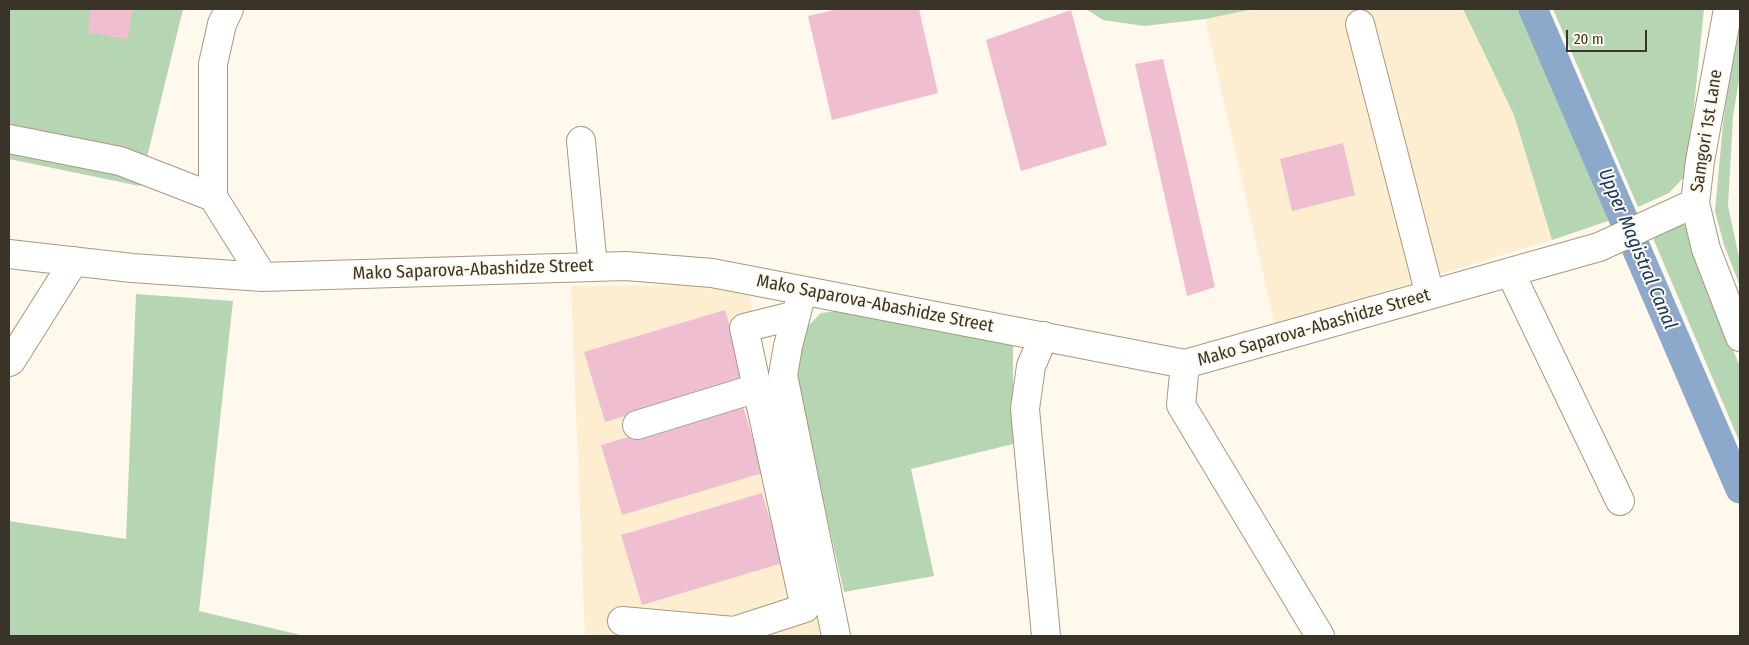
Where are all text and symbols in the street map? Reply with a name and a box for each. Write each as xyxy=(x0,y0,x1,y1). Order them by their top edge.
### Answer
scale bar xyxy=(1569,20,1650,52)
text: 20 m xyxy=(1574,30,1604,48)
street label: Samgori 1st Lane xyxy=(1687,68,1727,194)
water label: Upper Magistral Canal xyxy=(1593,165,1681,333)
street label: Mako Saparova-Abashidze Street xyxy=(352,255,594,285)
street label: Mako Saparova-Abashidze Street xyxy=(755,270,995,338)
street label: Mako Saparova-Abashidze Street xyxy=(1195,284,1433,372)

